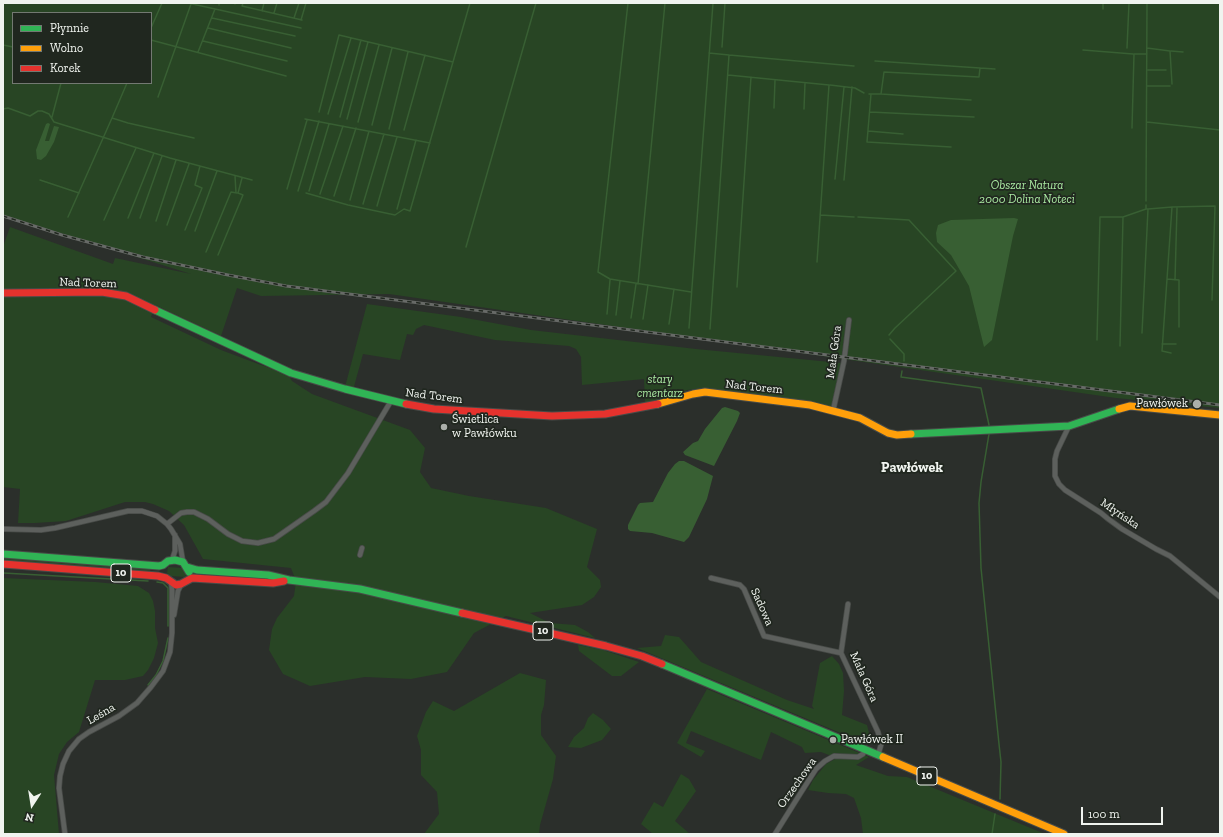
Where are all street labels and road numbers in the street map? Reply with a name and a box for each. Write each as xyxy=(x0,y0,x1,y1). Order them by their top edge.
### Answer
street label: Nad Torem xyxy=(59,275,117,291)
street label: Mała Góra xyxy=(823,325,845,379)
street label: Nad Torem xyxy=(725,377,783,397)
street label: Nad Torem xyxy=(405,385,463,407)
street label: Młyńska xyxy=(1098,496,1142,532)
road number: 10 xyxy=(111,564,131,582)
street label: Sadowa xyxy=(747,586,777,628)
road number: 10 xyxy=(533,622,553,640)
street label: Mała Góra xyxy=(847,650,881,704)
street label: Leśna xyxy=(84,700,118,728)
street label: Orzechowa xyxy=(774,755,820,811)
road number: 10 xyxy=(917,767,937,785)

